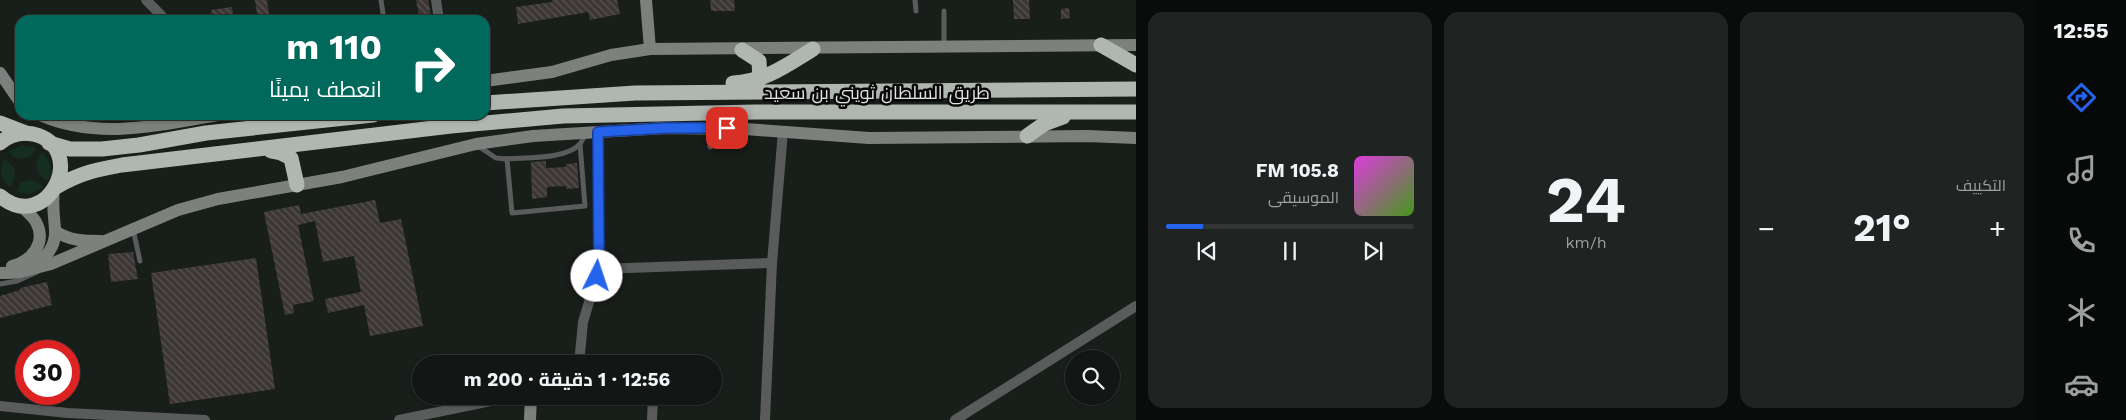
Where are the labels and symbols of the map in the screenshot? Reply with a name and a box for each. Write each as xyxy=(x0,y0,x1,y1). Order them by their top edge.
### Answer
street label: طريق السلطان ثويني بن سعيد xyxy=(764,82,990,107)
pin xyxy=(706,107,748,149)
position arrow xyxy=(570,249,622,301)
speed limit sign: 30 xyxy=(15,340,80,405)

